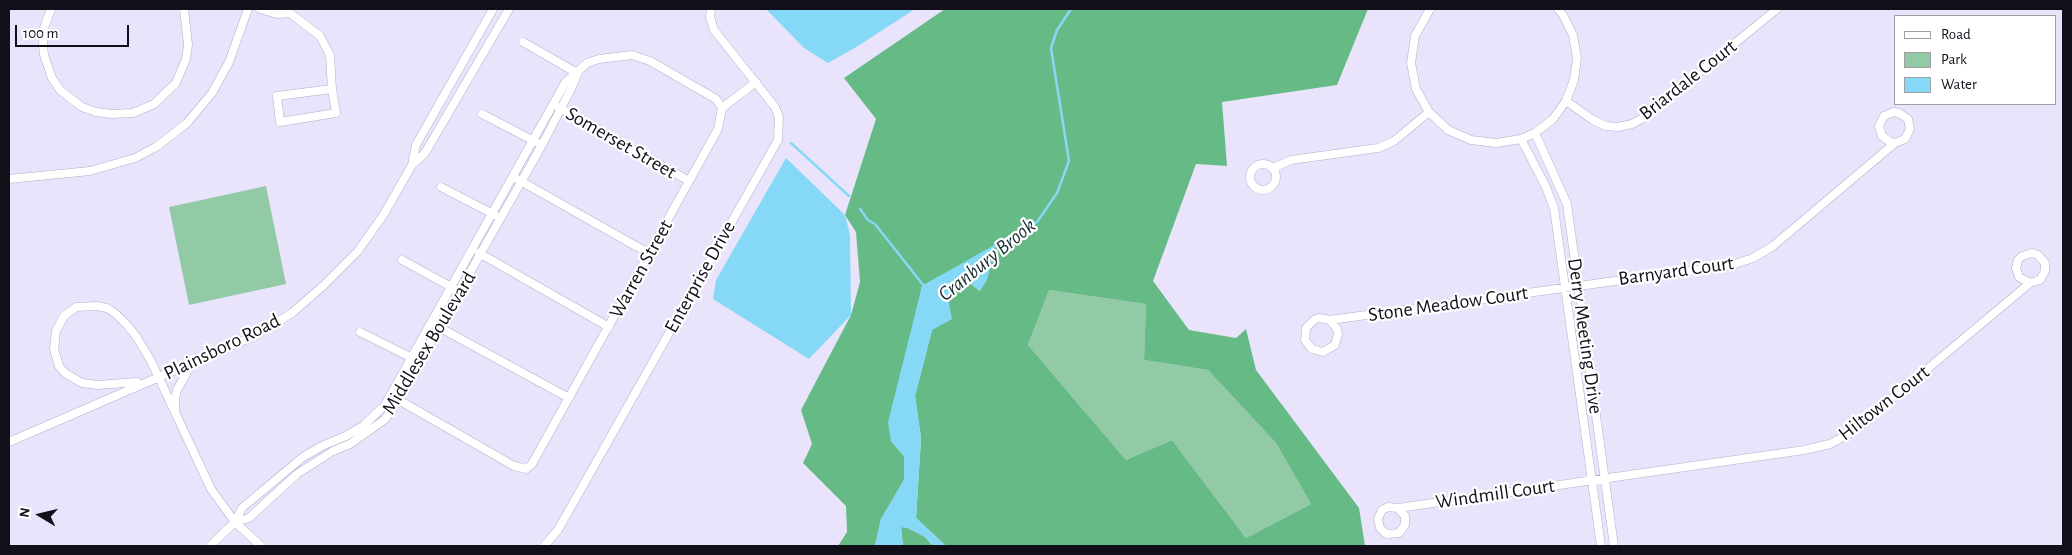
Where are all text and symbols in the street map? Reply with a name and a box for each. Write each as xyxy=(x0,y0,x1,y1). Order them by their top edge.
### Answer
scale bar xyxy=(18,15,131,47)
legend xyxy=(1894,15,2057,105)
text: 100 m xyxy=(23,26,58,41)
text: Road xyxy=(1941,27,1971,42)
street label: Briardale Court xyxy=(1634,35,1742,125)
text: Park xyxy=(1941,52,1967,67)
text: Water xyxy=(1941,77,1977,92)
street label: Somerset Street xyxy=(561,102,681,184)
water label: Cranbury Brook xyxy=(933,213,1041,307)
street label: Warren Street xyxy=(604,216,678,322)
street label: Enterprise Drive xyxy=(659,217,741,337)
street label: Barnyard Court xyxy=(1617,251,1735,291)
street label: Derry Meeting Drive xyxy=(1562,257,1608,415)
street label: Middlesex Boulevard xyxy=(377,267,481,419)
street label: Stone Meadow Court xyxy=(1367,281,1529,327)
street label: Plainsboro Road xyxy=(160,309,284,385)
street label: Hiltown Court xyxy=(1834,360,1934,446)
street label: Windmill Court xyxy=(1434,474,1556,514)
north arrow xyxy=(15,490,65,540)
text: N xyxy=(18,507,33,519)

